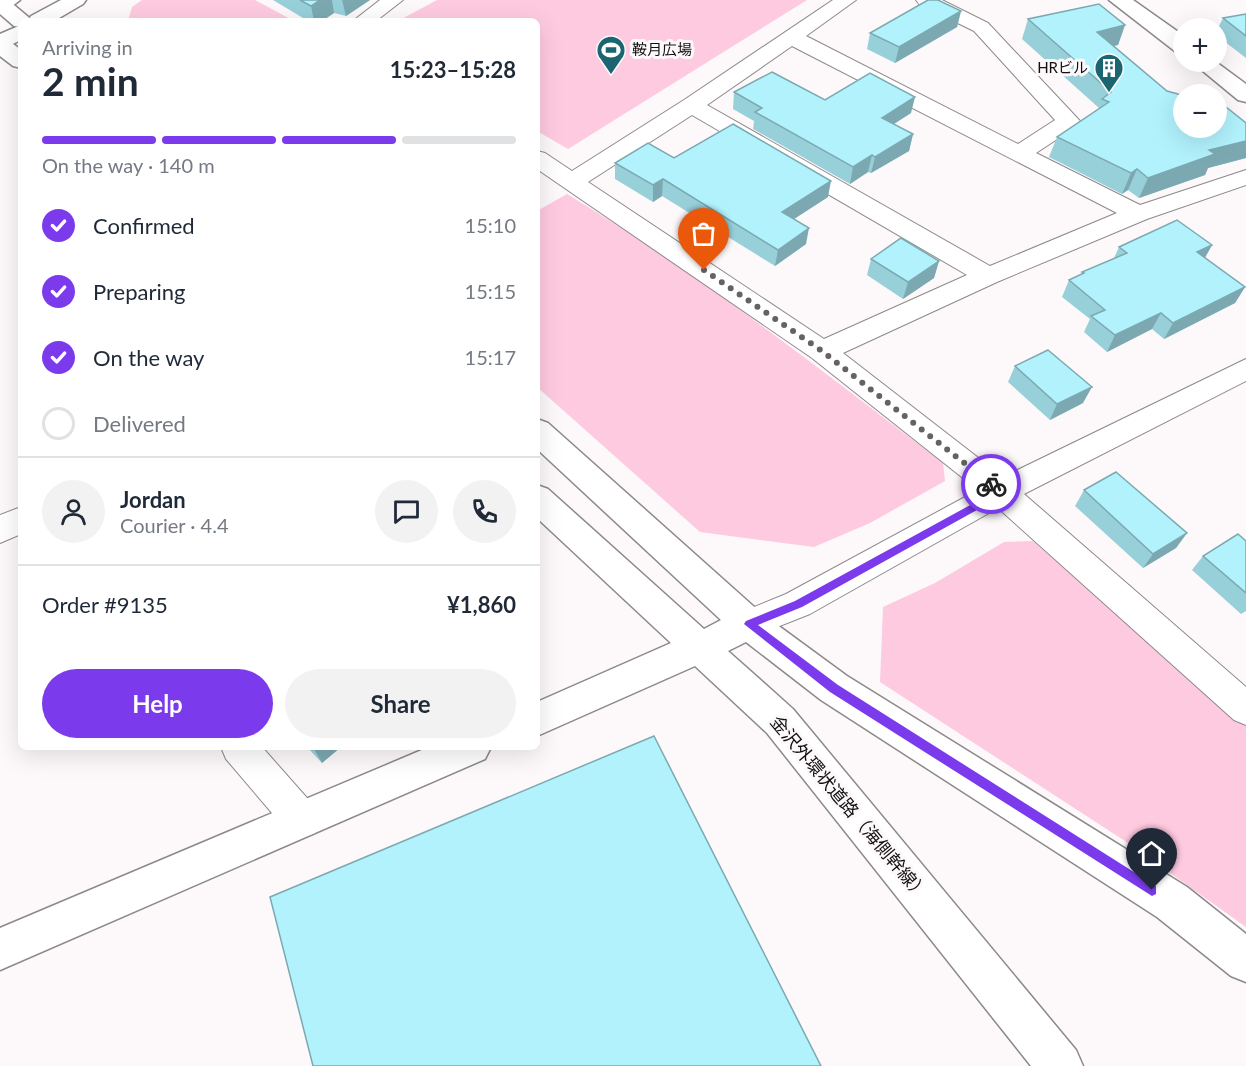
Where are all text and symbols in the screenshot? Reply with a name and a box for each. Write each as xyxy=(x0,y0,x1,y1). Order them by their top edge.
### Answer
map controls xyxy=(1173,18,1227,138)
button: + xyxy=(1173,18,1227,72)
sports icon: 鞍月広場 xyxy=(595,34,627,76)
text: Arriving in xyxy=(42,35,133,59)
place label: 鞍月広場 xyxy=(632,40,692,58)
building icon: HRビル xyxy=(1093,52,1125,94)
text: 15:23–15:28 xyxy=(390,56,516,83)
text: 2 min xyxy=(42,58,139,104)
place label: HRビル xyxy=(1037,58,1088,76)
button: − xyxy=(1173,84,1227,138)
text: On the way · 140 m xyxy=(42,153,215,177)
pin xyxy=(678,208,729,270)
icon: check xyxy=(42,209,75,242)
text: Confirmed xyxy=(93,212,195,239)
text: 15:10 xyxy=(465,213,516,237)
icon: bag xyxy=(687,217,720,250)
icon: check xyxy=(42,275,75,308)
text: Preparing xyxy=(93,278,185,305)
text: 15:15 xyxy=(465,279,516,303)
icon: check xyxy=(42,341,75,374)
text: On the way xyxy=(93,344,204,371)
text: 15:17 xyxy=(465,345,516,369)
text: Delivered xyxy=(93,410,186,437)
courier xyxy=(961,454,1021,514)
icon: bike xyxy=(975,468,1008,501)
button: person xyxy=(42,480,105,543)
button: chat xyxy=(375,480,438,543)
button: phone xyxy=(453,480,516,543)
text: Jordan xyxy=(120,486,186,513)
text: Courier · 4.4 xyxy=(120,513,229,537)
text: Order #9135 xyxy=(42,591,168,618)
text: ¥1,860 xyxy=(447,591,516,618)
button: Help xyxy=(42,669,273,738)
button: Share xyxy=(285,669,516,738)
street label: 金沢外環状道路（海側幹線） xyxy=(766,711,933,904)
pin xyxy=(1126,828,1177,890)
icon: home xyxy=(1135,837,1168,870)

